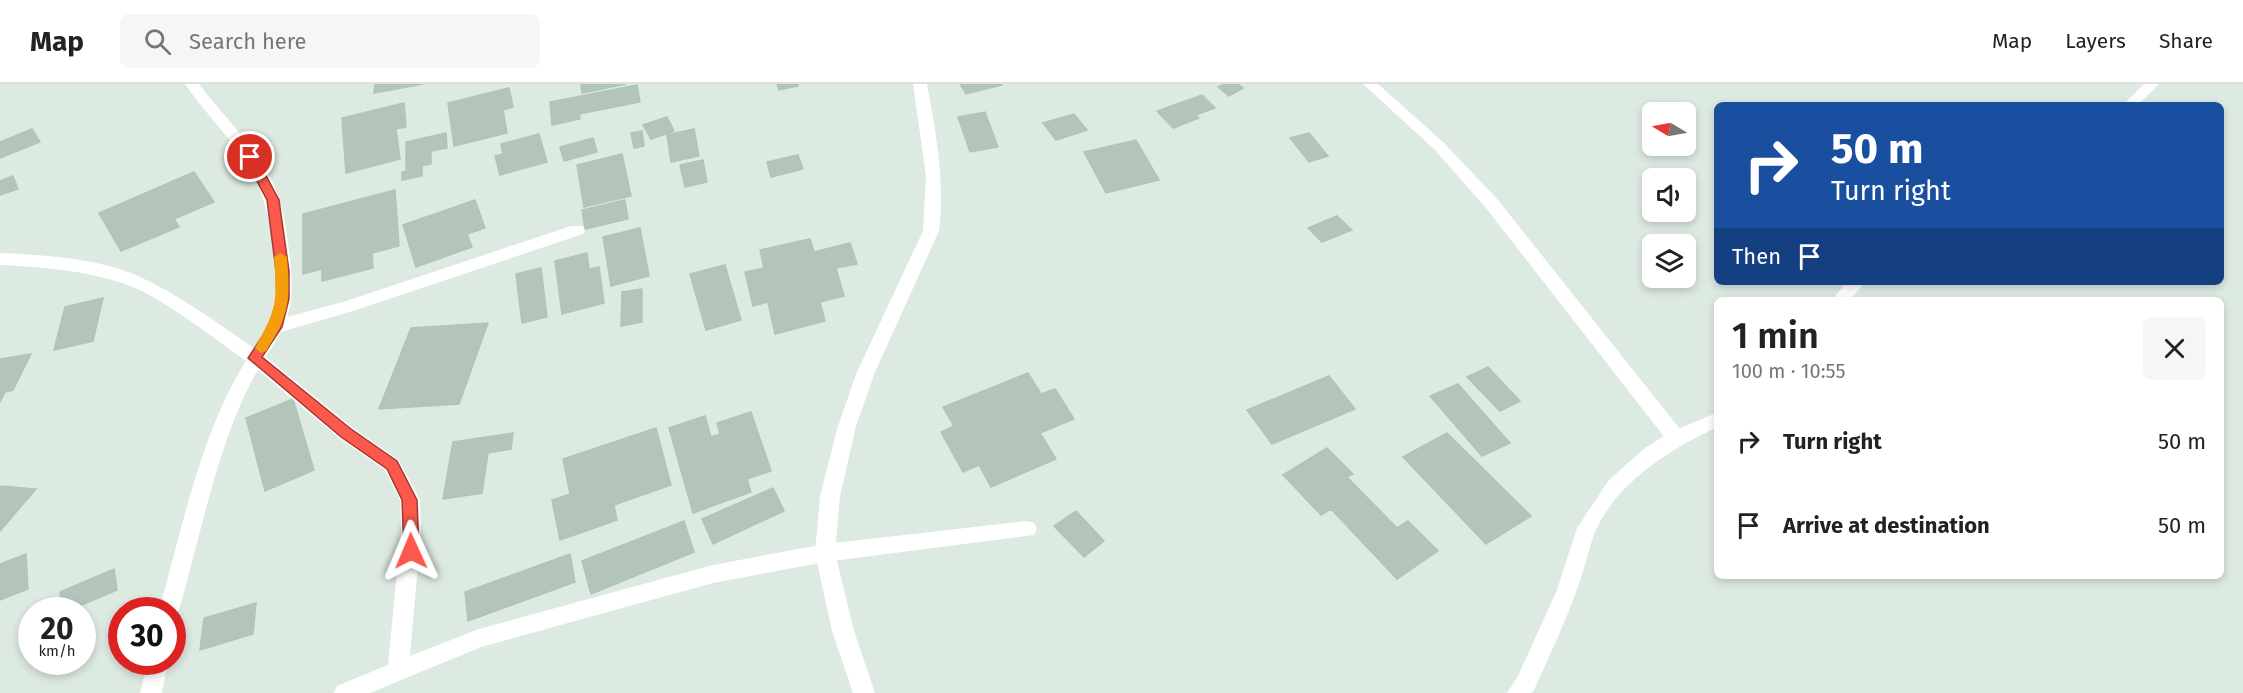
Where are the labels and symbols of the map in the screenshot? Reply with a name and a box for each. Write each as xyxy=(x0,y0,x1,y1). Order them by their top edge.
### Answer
north arrow xyxy=(1642,102,1696,156)
pin xyxy=(224,131,275,182)
position arrow xyxy=(379,519,443,583)
speed limit sign: 30 xyxy=(108,597,186,675)

